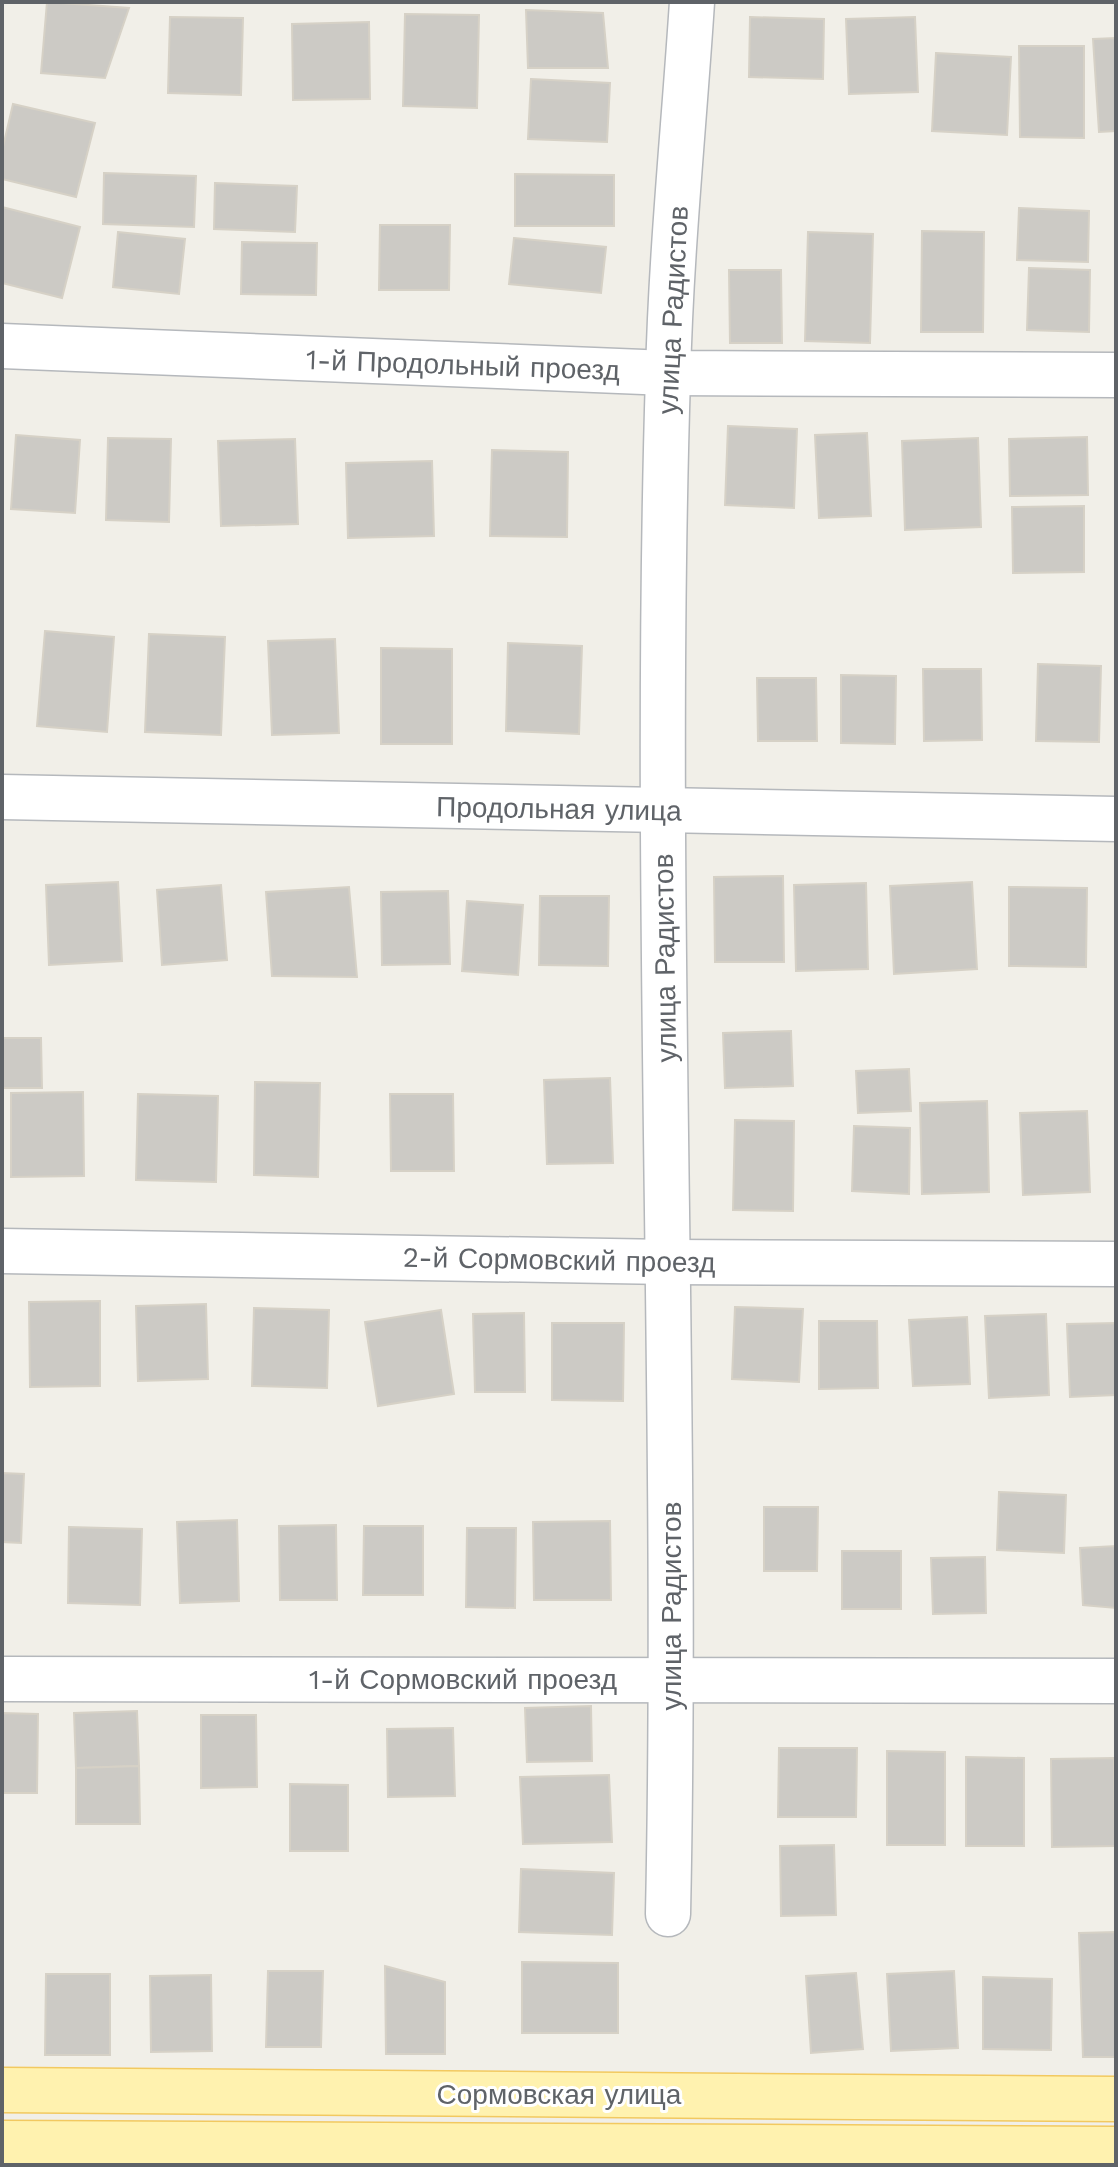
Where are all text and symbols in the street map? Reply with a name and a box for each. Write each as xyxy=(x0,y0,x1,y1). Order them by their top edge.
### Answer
street label: улица Радистов xyxy=(651,205,695,415)
street label: 1-й Продольный проезд xyxy=(306,343,620,387)
street label: Продольная улица xyxy=(436,790,682,828)
street label: улица Радистов xyxy=(647,853,683,1063)
street label: 2-й Сормовский проезд xyxy=(402,1241,716,1279)
street label: улица Радистов xyxy=(655,1502,688,1710)
street label: 1-й Сормовский проезд xyxy=(309,1663,617,1696)
street label: Сормовская улица xyxy=(437,2078,682,2111)

